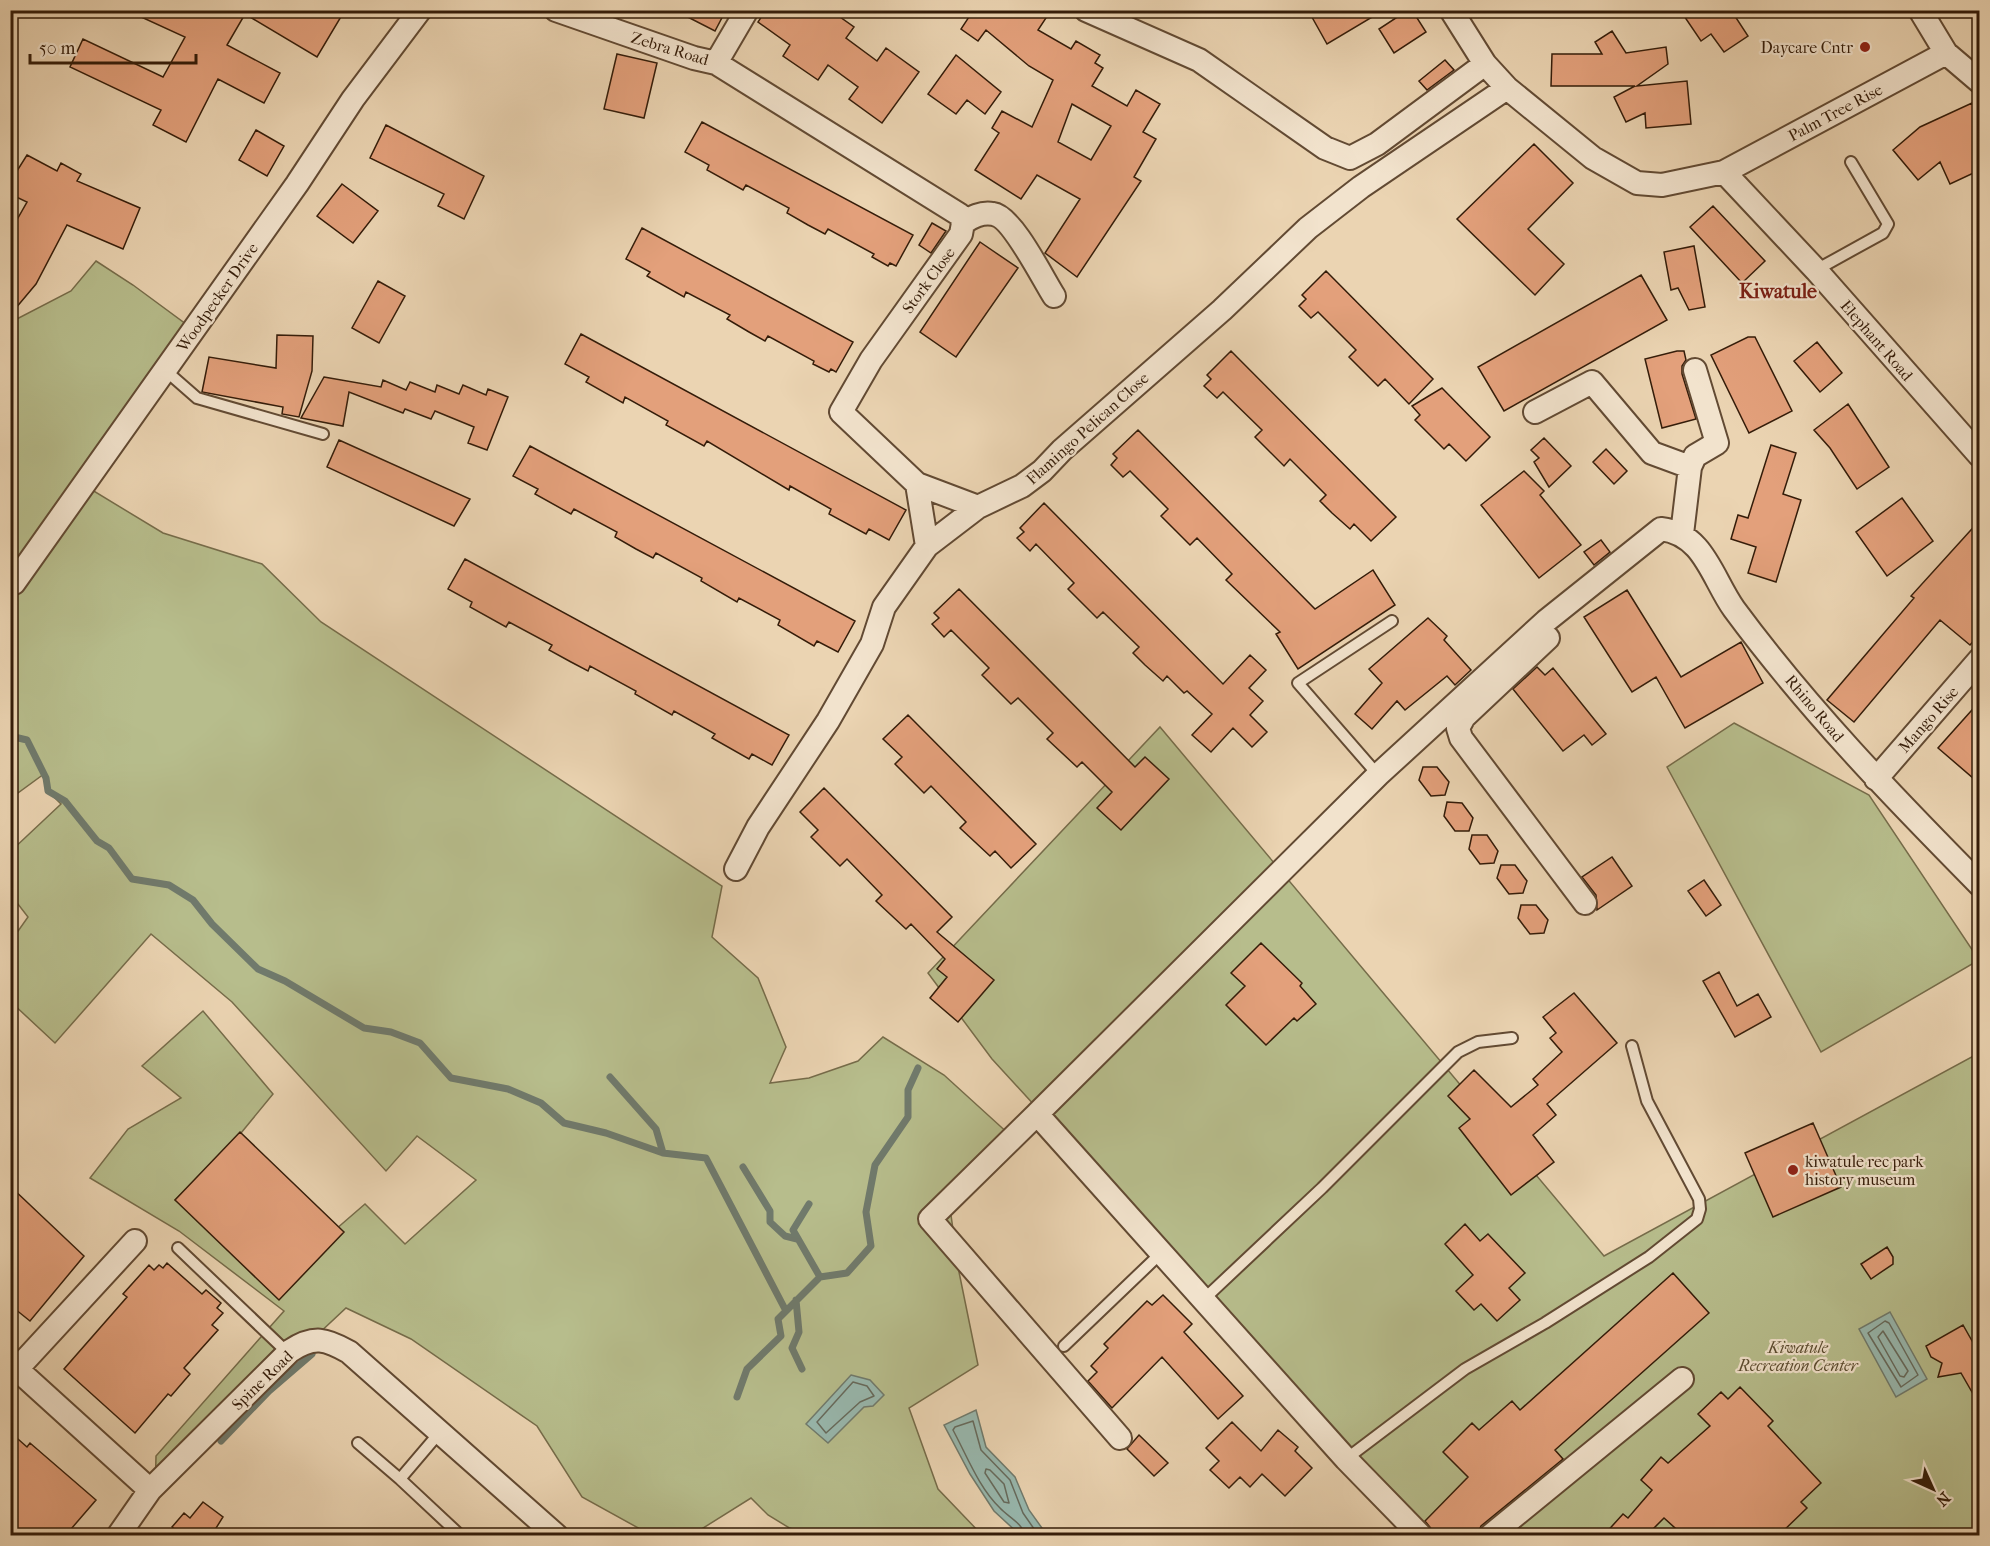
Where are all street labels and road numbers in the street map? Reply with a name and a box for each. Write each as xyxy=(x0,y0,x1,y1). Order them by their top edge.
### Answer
street label: Zebra Road xyxy=(629,28,711,69)
street label: Palm Tree Rise xyxy=(1785,80,1886,145)
street label: Woodpecker Drive xyxy=(172,239,262,356)
street label: Stork Close xyxy=(898,243,959,317)
street label: Elephant Road xyxy=(1836,296,1917,385)
street label: Flamingo Pelican Close xyxy=(1022,368,1153,488)
street label: Rhino Road xyxy=(1781,671,1848,746)
street label: Mango Rise xyxy=(1894,682,1962,756)
street label: Spine Road xyxy=(228,1346,297,1414)

